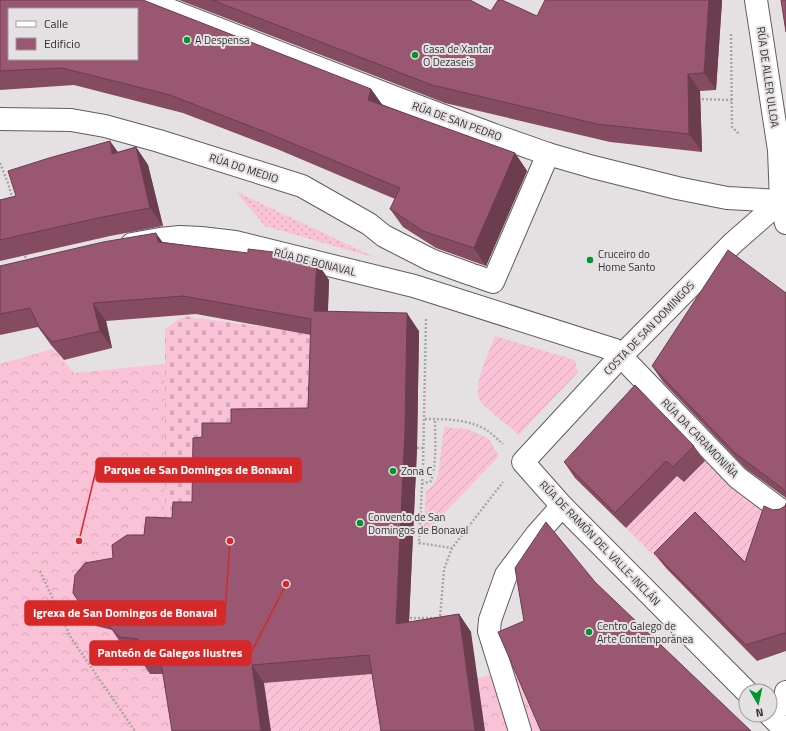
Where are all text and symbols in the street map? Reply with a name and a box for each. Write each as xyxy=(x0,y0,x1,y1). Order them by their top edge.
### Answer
legend xyxy=(8,8,138,60)
text: Calle xyxy=(44,14,68,33)
street label: RÚA DE ALLER ULLOA xyxy=(753,25,783,129)
place label: A Despensa xyxy=(195,32,250,48)
text: Edificio xyxy=(44,34,80,53)
marker: A Despensa xyxy=(182,35,192,45)
place label: Casa de Xantar O Dezaseis xyxy=(423,41,492,70)
marker: Casa de Xantar O Dezaseis xyxy=(410,50,420,60)
street label: RÚA DE SAN PEDRO xyxy=(410,97,504,145)
street label: RÚA DO MEDIO xyxy=(207,149,281,187)
street label: RÚA DE BONAVAL xyxy=(272,244,358,280)
place label: Cruceiro do Home Santo xyxy=(598,246,656,275)
marker: Cruceiro do Home Santo xyxy=(585,255,595,265)
street label: COSTA DE SAN DOMINGOS xyxy=(600,277,698,378)
street label: RÚA DA CARAMONIÑA xyxy=(658,395,743,482)
callout: Parque de San Domingos de Bonaval xyxy=(96,458,301,482)
text: Parque de San Domingos de Bonaval xyxy=(104,460,292,479)
place label: Zona C xyxy=(401,463,432,479)
marker: Zona C xyxy=(388,466,398,476)
street label: RÚA DE RAMÓN DEL VALLE-INCLÁN xyxy=(536,477,664,609)
place label: Convento de San Domingos de Bonaval xyxy=(368,509,468,538)
marker: Convento de San Domingos de Bonaval xyxy=(355,518,365,528)
callout: Igrexa de San Domingos de Bonaval xyxy=(25,601,225,625)
text: Igrexa de San Domingos de Bonaval xyxy=(33,603,217,622)
place label: Centro Galego de Arte Contemporánea xyxy=(597,618,694,647)
marker: Centro Galego de Arte Contemporánea xyxy=(584,627,594,637)
callout: Panteón de Galegos Ilustres xyxy=(90,641,251,665)
text: Panteón de Galegos Ilustres xyxy=(98,643,243,662)
north arrow xyxy=(738,683,778,723)
text: N xyxy=(755,704,765,721)

